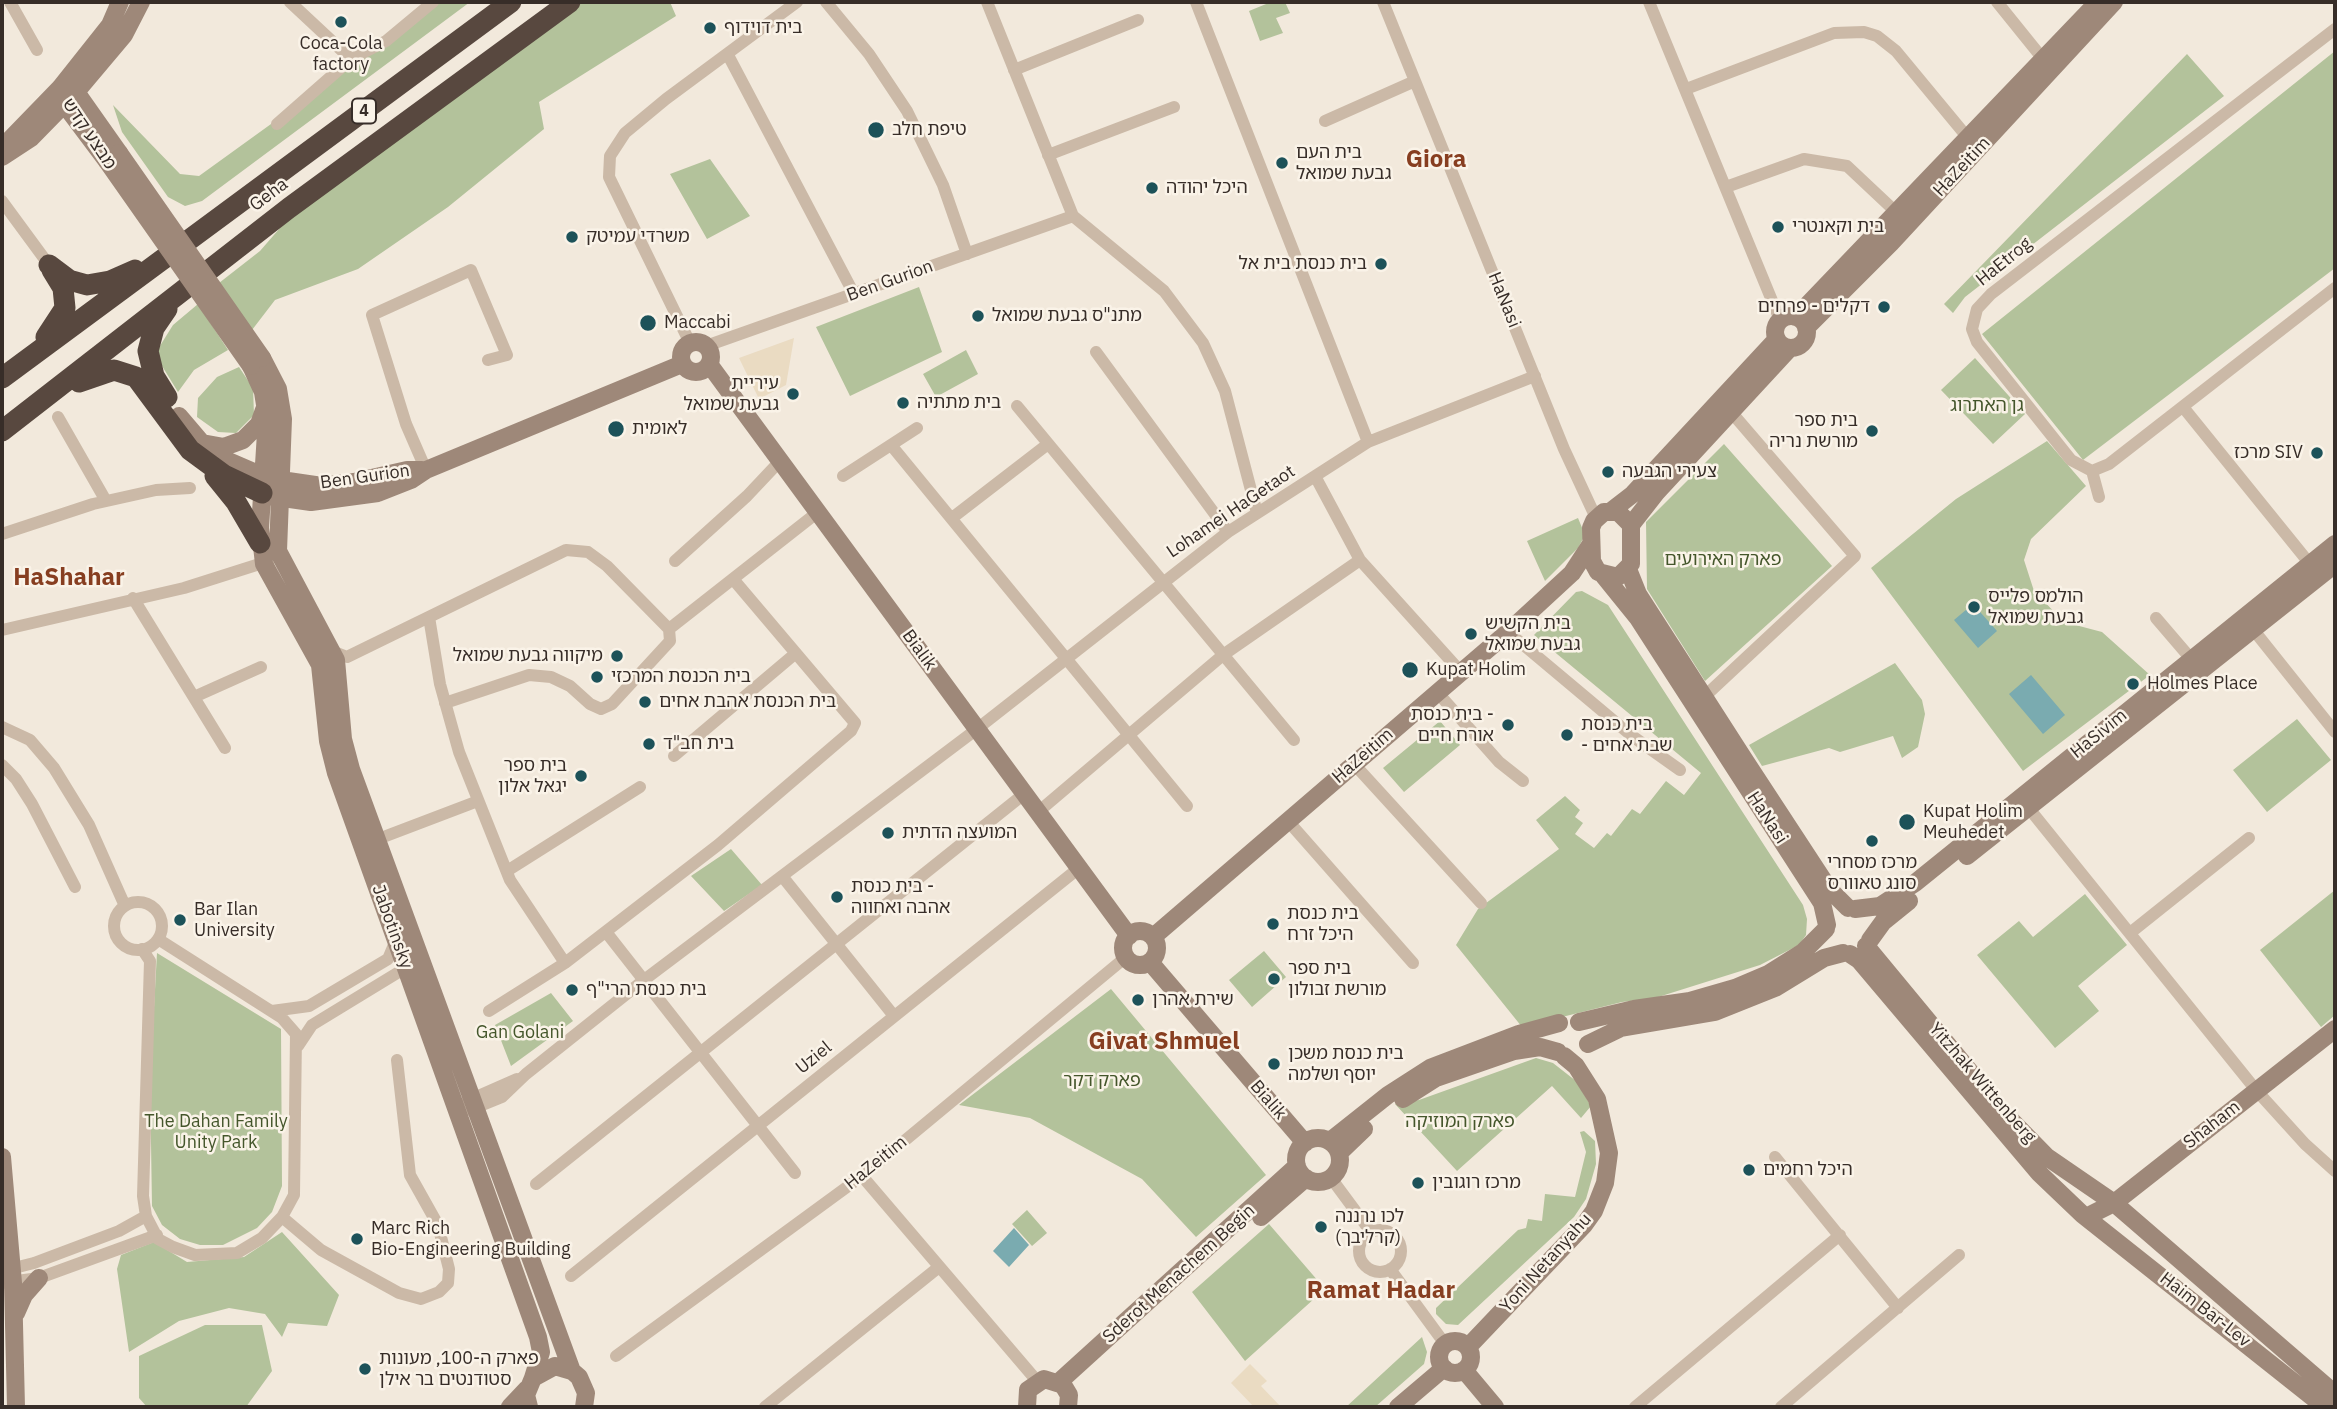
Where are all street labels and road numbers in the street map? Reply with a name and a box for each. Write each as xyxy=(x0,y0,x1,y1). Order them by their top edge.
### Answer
street label: מבצע קדש xyxy=(57,94,121,174)
road number: 4 xyxy=(352,99,376,124)
street label: HaZeitim xyxy=(1929,133,1995,201)
street label: Geha xyxy=(246,174,292,216)
street label: HaEtrog xyxy=(1972,233,2036,291)
street label: Ben Gurion xyxy=(844,255,936,307)
street label: HaNasi xyxy=(1483,269,1525,331)
street label: Ben Gurion xyxy=(319,460,411,494)
street label: Lohamei HaGetaot xyxy=(1163,461,1299,563)
street label: Bialik xyxy=(897,626,941,674)
street label: HaSivim xyxy=(2066,705,2132,763)
street label: HaZeitim xyxy=(1328,724,1398,788)
street label: HaNasi xyxy=(1742,788,1792,848)
street label: Jabotinsky xyxy=(367,882,417,972)
street label: Yitzhak Wittenberg xyxy=(1924,1019,2040,1147)
street label: Uziel xyxy=(792,1037,836,1079)
street label: Bialik xyxy=(1245,1076,1291,1124)
street label: Shaham xyxy=(2179,1096,2245,1154)
street label: HaZeitim xyxy=(841,1131,911,1195)
street label: Sderot Menachem Begin xyxy=(1098,1200,1260,1348)
street label: Yoni Netanyahu xyxy=(1496,1209,1596,1317)
street label: Haim Bar-Lev xyxy=(2155,1268,2255,1352)

